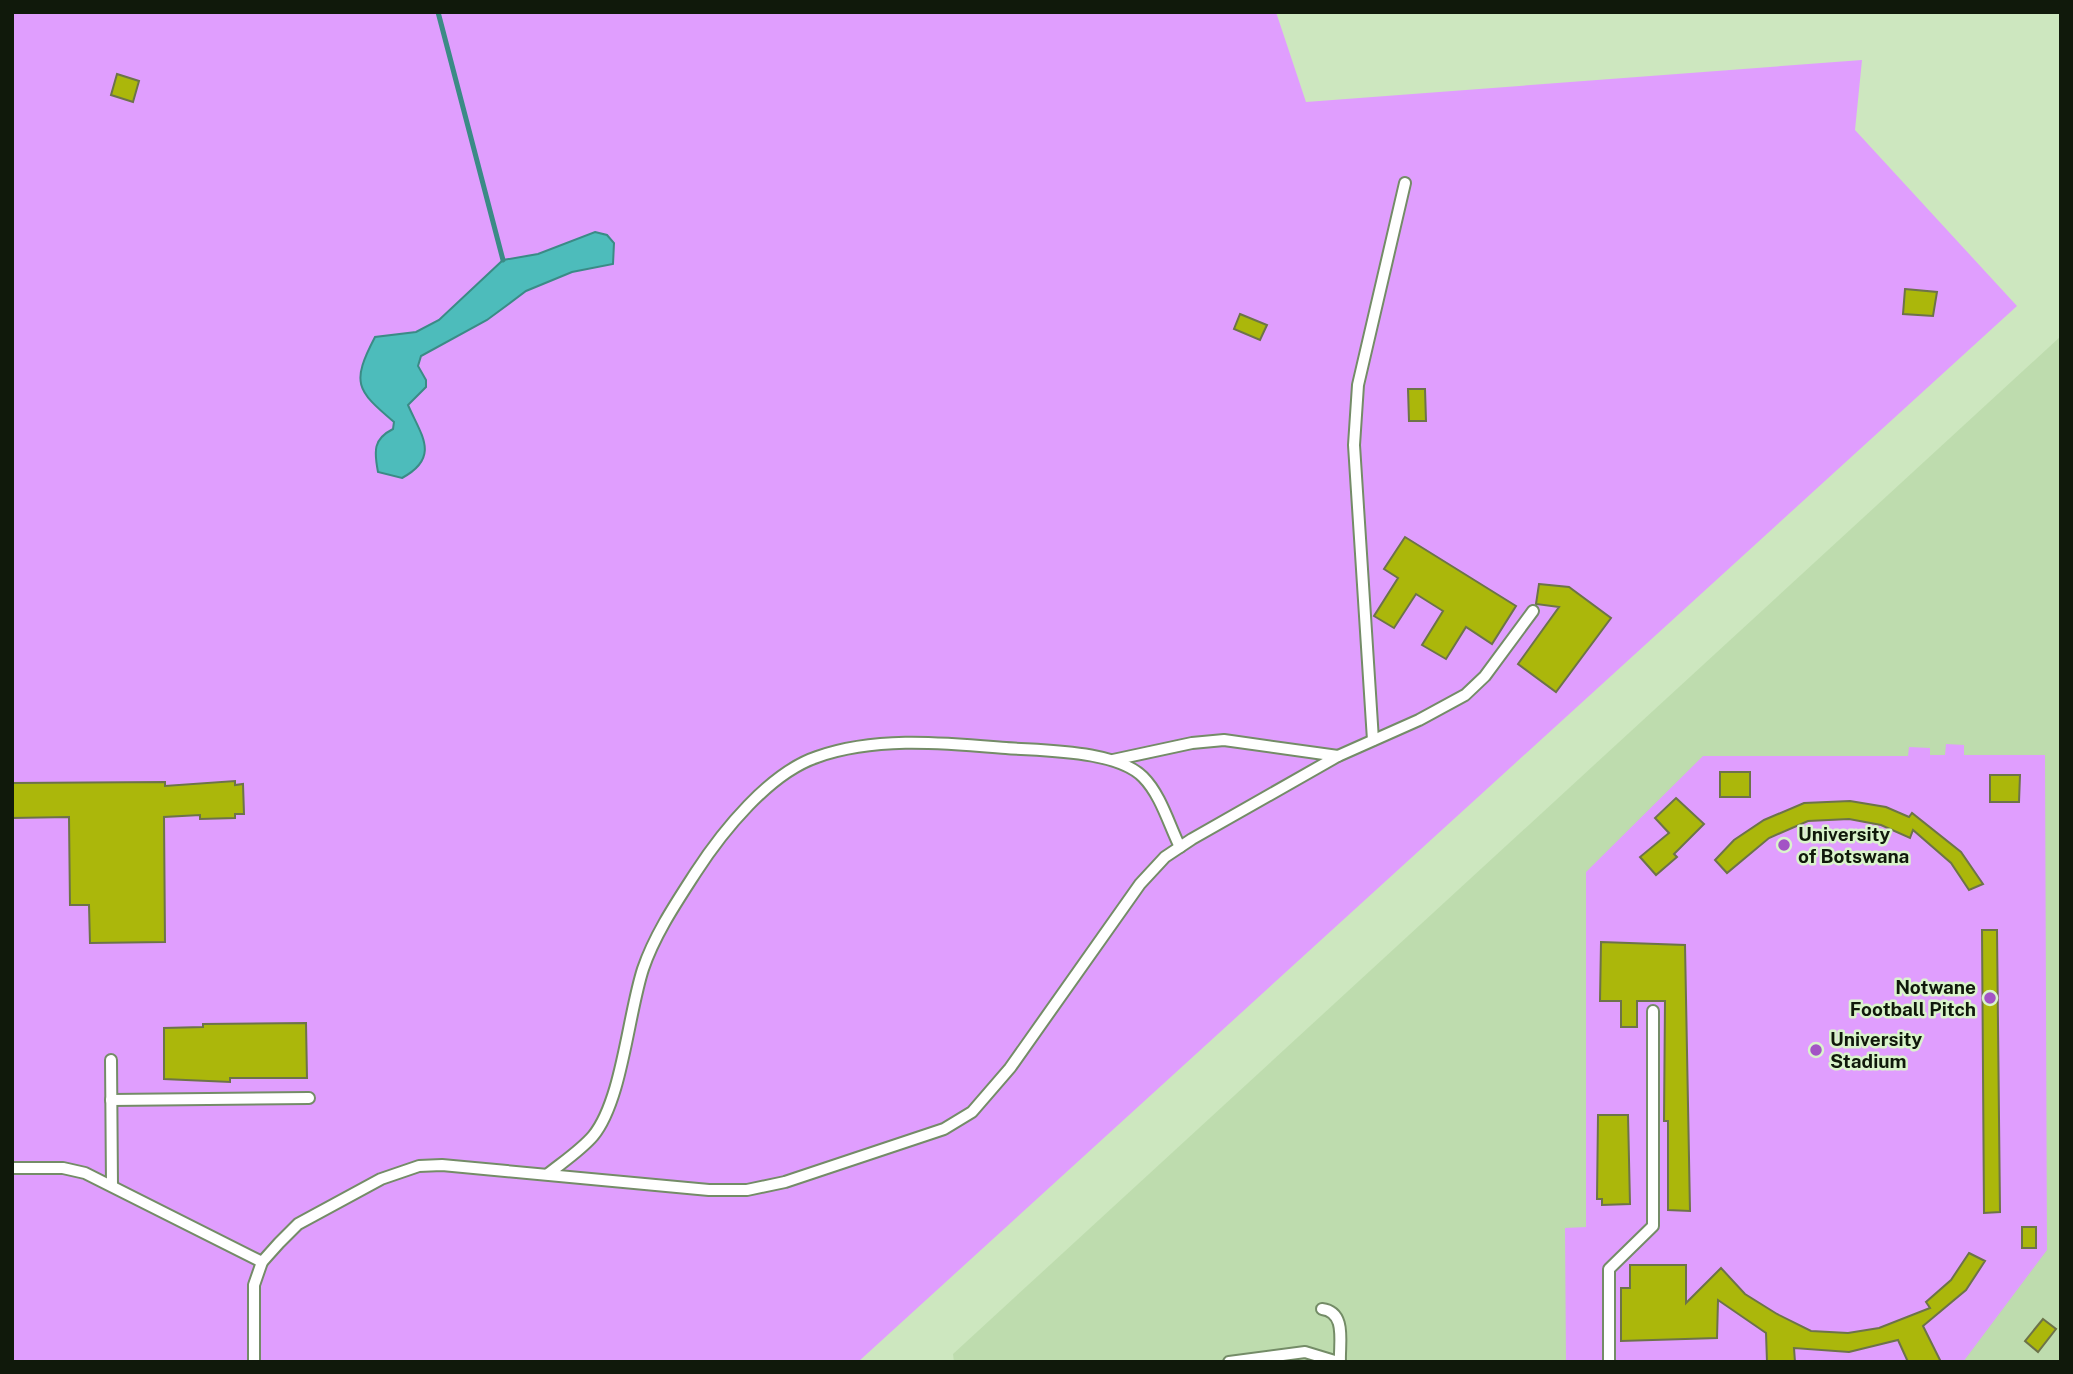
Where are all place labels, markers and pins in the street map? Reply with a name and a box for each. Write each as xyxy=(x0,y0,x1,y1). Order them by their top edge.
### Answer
place label: University of Botswana xyxy=(1798,823,1909,867)
marker: University of Botswana xyxy=(1776,837,1792,853)
place label: Notwane Football Pitch xyxy=(1850,976,1976,1020)
marker: Notwane Football Pitch xyxy=(1982,990,1998,1006)
place label: University Stadium xyxy=(1830,1028,1922,1072)
marker: University Stadium xyxy=(1808,1042,1824,1058)

